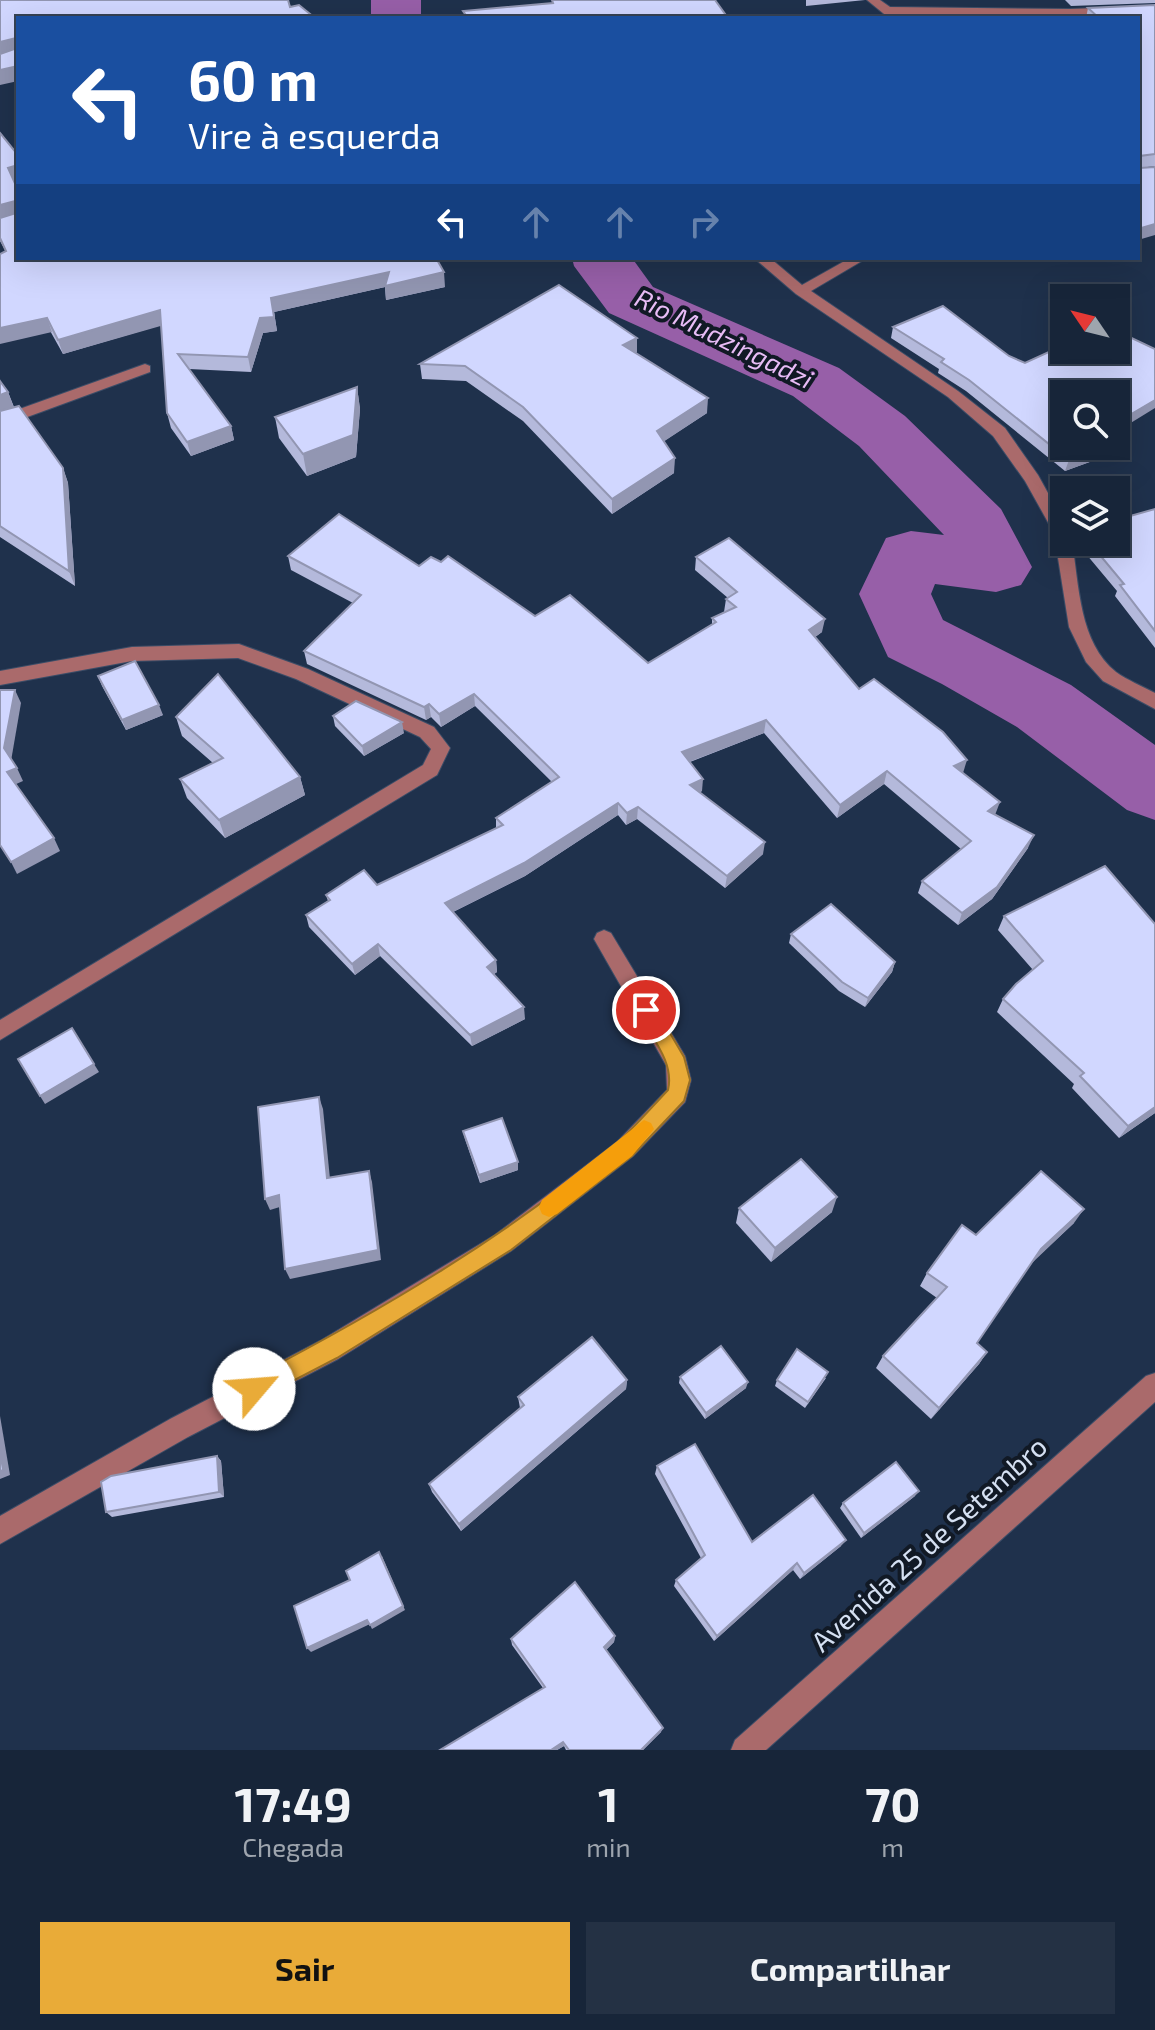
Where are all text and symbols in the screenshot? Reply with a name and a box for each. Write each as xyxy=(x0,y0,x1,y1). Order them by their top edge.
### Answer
text: 60 m xyxy=(188,45,318,112)
icon: left xyxy=(56,48,160,152)
text: Vire à esquerda xyxy=(188,113,440,156)
icon: left xyxy=(430,200,474,244)
icon: ahead xyxy=(514,200,558,244)
icon: ahead xyxy=(598,200,642,244)
icon: right xyxy=(682,200,726,244)
water label: Rio Mudzingadzi xyxy=(631,281,819,394)
north arrow xyxy=(1050,284,1130,364)
map controls xyxy=(1050,284,1130,556)
button: search xyxy=(1050,380,1130,460)
button: layers xyxy=(1050,476,1130,556)
pin xyxy=(612,976,680,1044)
icon: arrive xyxy=(624,988,668,1032)
position arrow xyxy=(212,1347,296,1431)
street label: Avenida 25 de Setembro xyxy=(803,1428,1053,1658)
text: 17:49 xyxy=(234,1774,352,1832)
text: 1 xyxy=(598,1774,619,1832)
text: 70 xyxy=(865,1774,921,1832)
text: Chegada xyxy=(242,1831,344,1862)
text: min xyxy=(586,1831,631,1862)
text: m xyxy=(881,1831,904,1862)
button: Sair xyxy=(40,1922,570,2014)
button: Compartilhar xyxy=(586,1922,1115,2014)

